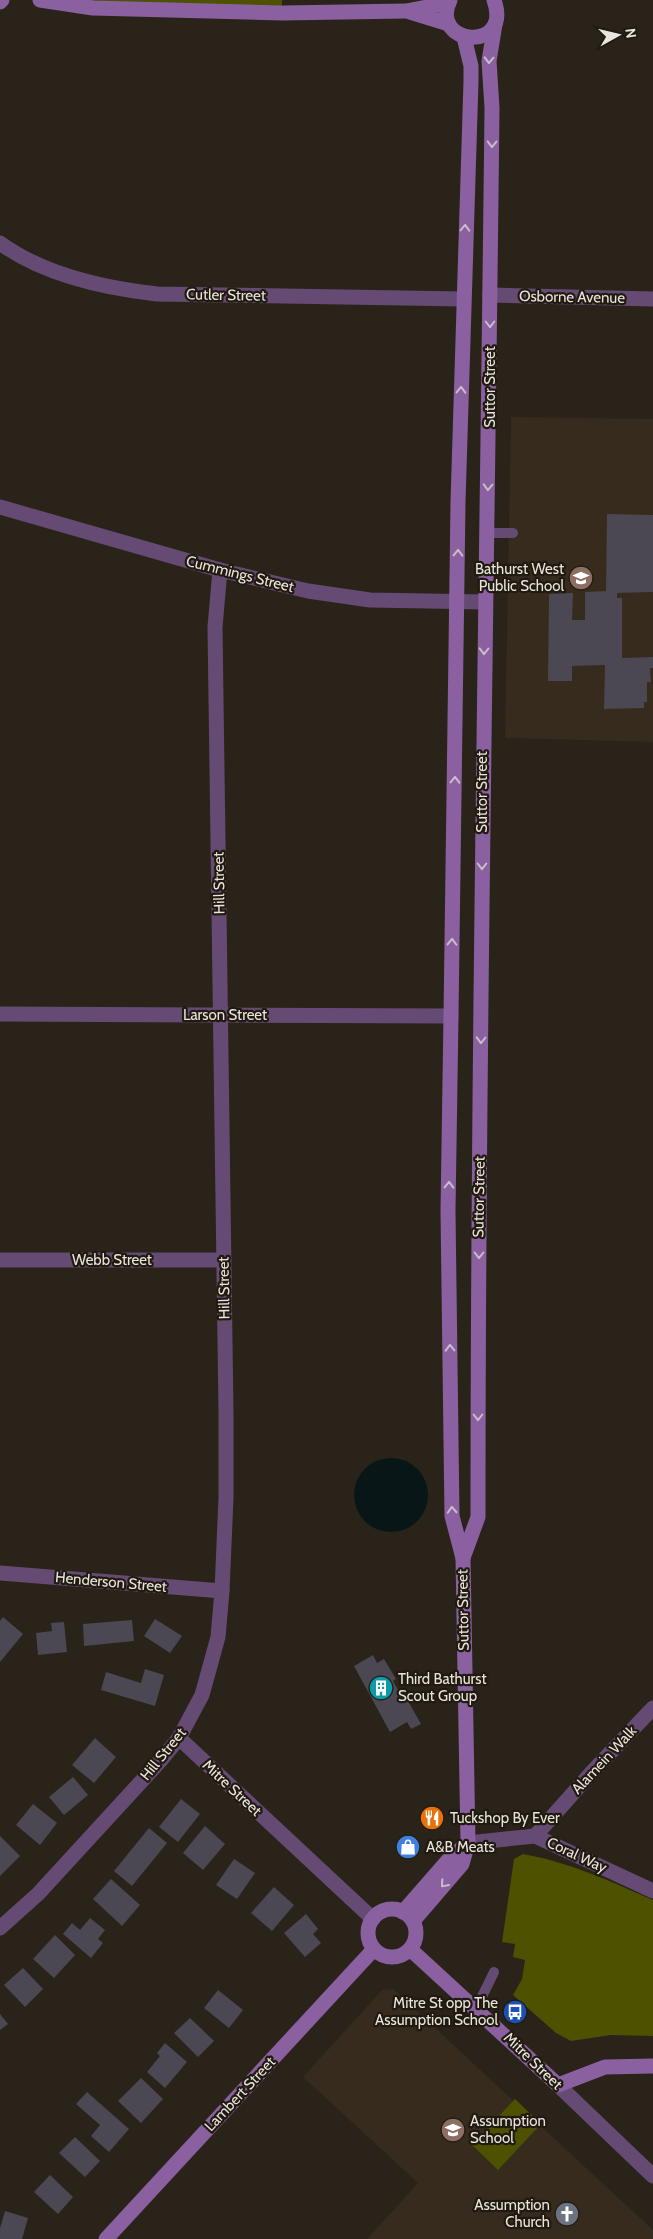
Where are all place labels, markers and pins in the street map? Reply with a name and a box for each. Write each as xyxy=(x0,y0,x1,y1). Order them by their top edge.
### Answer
place label: Bathurst West Public School xyxy=(475,560,564,595)
school or university icon: Bathurst West Public School xyxy=(568,565,594,591)
place label: Third Bathurst Scout Group xyxy=(398,1670,487,1705)
building icon: Third Bathurst Scout Group xyxy=(368,1675,394,1701)
restaurant icon: Tuckshop By Ever xyxy=(419,1805,445,1831)
place label: Tuckshop By Ever xyxy=(450,1809,560,1827)
shop icon: A&B Meats xyxy=(395,1834,421,1860)
place label: A&B Meats xyxy=(426,1838,495,1856)
place label: Mitre St opp The Assumption School xyxy=(375,1994,498,2029)
bus stop icon: Mitre St opp The Assumption School xyxy=(502,1999,528,2025)
place label: Assumption School xyxy=(470,2112,546,2147)
school or university icon: Assumption School xyxy=(440,2117,466,2143)
place label: Assumption Church xyxy=(474,2196,550,2231)
church icon: Assumption Church xyxy=(554,2201,580,2227)

